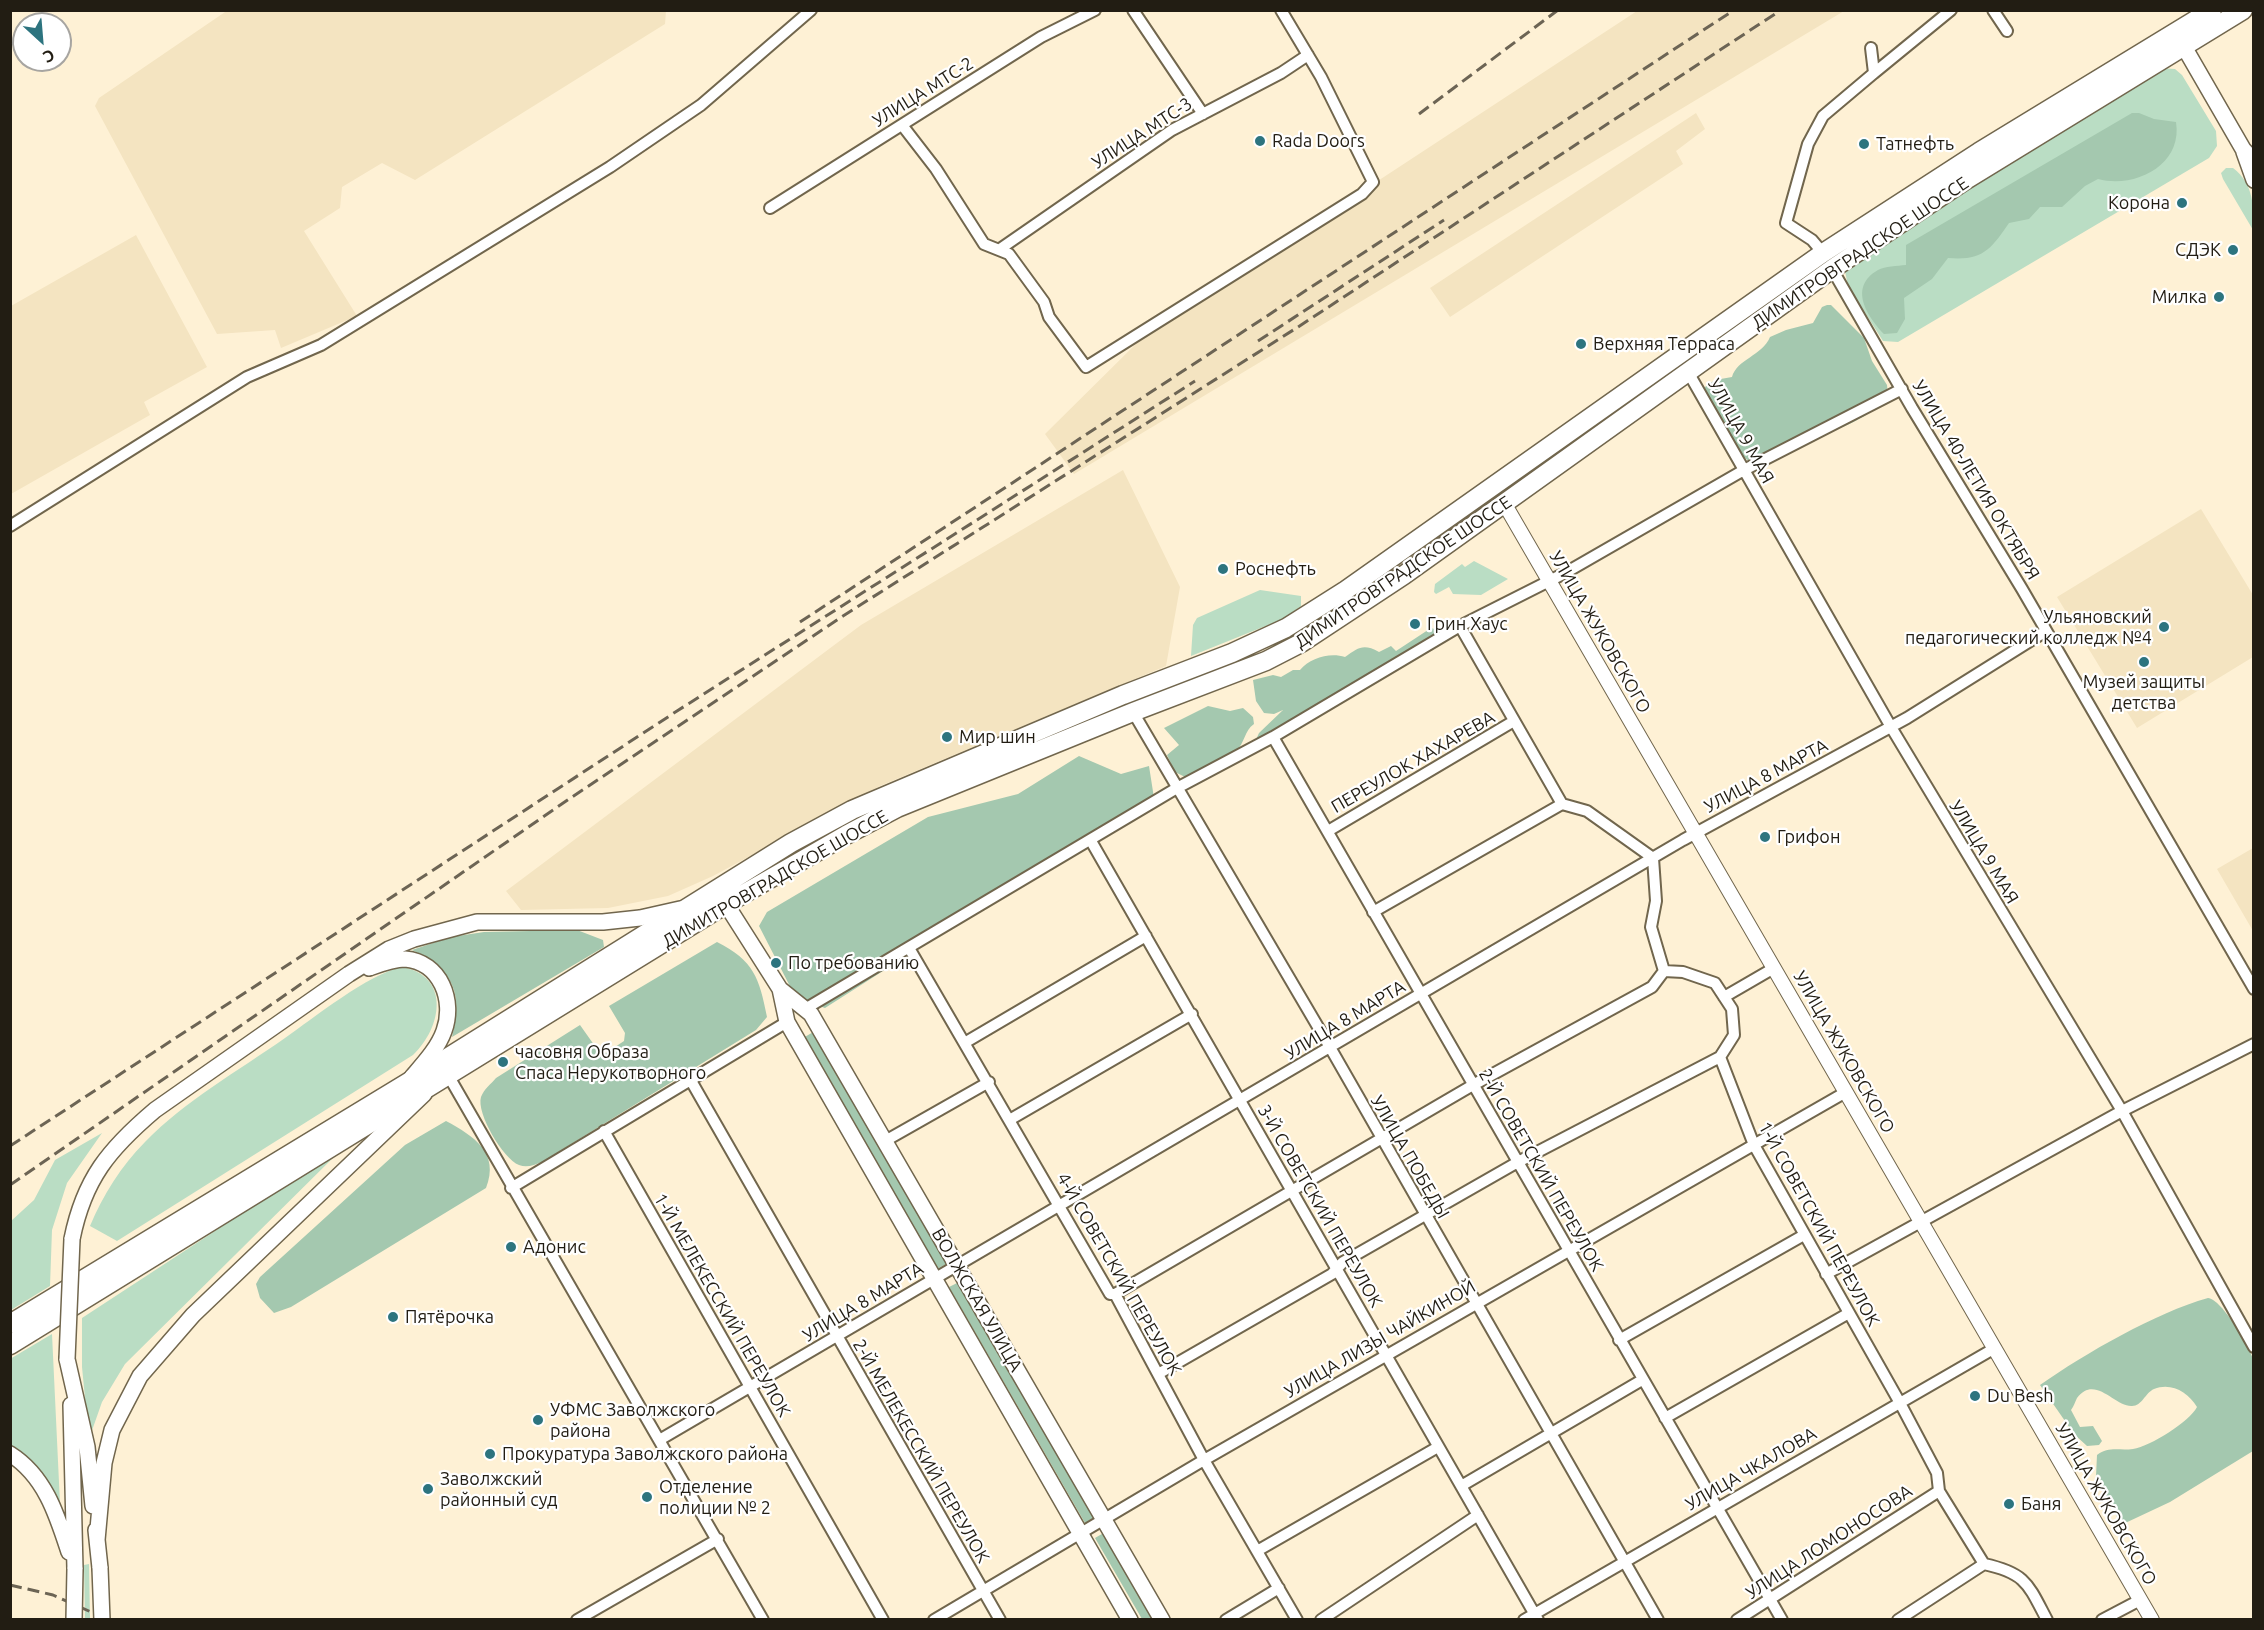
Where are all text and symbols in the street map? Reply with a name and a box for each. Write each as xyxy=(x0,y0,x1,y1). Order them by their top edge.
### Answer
north arrow xyxy=(12,12,72,72)
text: С xyxy=(40,46,58,67)
street label: УЛИЦА МТС-2 xyxy=(869,52,977,132)
street label: УЛИЦА МТС-3 xyxy=(1088,93,1196,173)
place label: Rada Doors xyxy=(1272,130,1365,152)
place label: Татнефть xyxy=(1876,133,1954,155)
marker: Rada Doors xyxy=(1253,134,1267,148)
marker: Татнефть xyxy=(1857,137,1871,151)
street label: ДИМИТРОВГРАДСКОЕ ШОССЕ xyxy=(1748,172,1972,334)
place label: Корона xyxy=(2108,192,2170,214)
marker: Корона xyxy=(2175,196,2189,210)
place label: СДЭК xyxy=(2175,239,2221,261)
marker: СДЭК xyxy=(2226,243,2240,257)
place label: Милка xyxy=(2152,286,2207,308)
marker: Милка xyxy=(2212,290,2226,304)
place label: Верхняя Терраса xyxy=(1593,333,1735,355)
marker: Верхняя Терраса xyxy=(1574,337,1588,351)
street label: УЛИЦА 9 МАЯ xyxy=(1703,375,1779,487)
street label: УЛИЦА 40-ЛЕТИЯ ОКТЯБРЯ xyxy=(1908,376,2044,584)
street label: ДИМИТРОВГРАДСКОЕ ШОССЕ xyxy=(1291,491,1515,653)
street label: УЛИЦА ЖУКОВСКОГО xyxy=(1545,547,1655,717)
place label: Роснефть xyxy=(1235,558,1316,580)
marker: Роснефть xyxy=(1216,562,1230,576)
place label: Ульяновский педагогический колледж №4 xyxy=(1905,606,2152,648)
place label: Грин Хаус xyxy=(1427,613,1508,635)
marker: Грин Хаус xyxy=(1408,617,1422,631)
marker: Ульяновский педагогический колледж №4 xyxy=(2157,620,2171,634)
marker: Музей защиты детства xyxy=(2137,655,2151,669)
place label: Музей защиты детства xyxy=(2083,671,2205,714)
street label: ПЕРЕУЛОК ХАХАРЕВА xyxy=(1327,706,1499,818)
place label: Мир шин xyxy=(959,726,1036,748)
marker: Мир шин xyxy=(940,730,954,744)
street label: УЛИЦА 8 МАРТА xyxy=(1701,734,1831,818)
street label: УЛИЦА 9 МАЯ xyxy=(1945,796,2023,908)
street label: ДИМИТРОВГРАДСКОЕ ШОССЕ xyxy=(658,805,892,953)
place label: Грифон xyxy=(1777,826,1840,848)
marker: Грифон xyxy=(1758,830,1772,844)
place label: По требованию xyxy=(788,952,919,974)
marker: По требованию xyxy=(769,956,783,970)
street label: УЛИЦА ЖУКОВСКОГО xyxy=(1789,967,1899,1137)
street label: УЛИЦА 8 МАРТА xyxy=(1281,976,1409,1064)
place label: часовня Образа Спаса Нерукотворного xyxy=(515,1041,706,1084)
marker: часовня Образа Спаса Нерукотворного xyxy=(496,1055,510,1069)
street label: 2-Й СОВЕТСКИЙ ПЕРЕУЛОК xyxy=(1474,1065,1608,1275)
street label: УЛИЦА ПОБЕДЫ xyxy=(1366,1092,1454,1222)
street label: 3-Й СОВЕТСКИЙ ПЕРЕУЛОК xyxy=(1253,1101,1387,1311)
street label: 1-Й СОВЕТСКИЙ ПЕРЕУЛОК xyxy=(1754,1118,1884,1330)
street label: 4-Й СОВЕТСКИЙ ПЕРЕУЛОК xyxy=(1052,1169,1186,1379)
street label: 1-Й МЕЛЕКЕССКИЙ ПЕРЕУЛОК xyxy=(649,1189,795,1421)
street label: ВОЛЖСКАЯ УЛИЦА xyxy=(927,1224,1027,1376)
place label: Адонис xyxy=(523,1236,586,1258)
marker: Адонис xyxy=(504,1240,518,1254)
street label: УЛИЦА 8 МАРТА xyxy=(799,1258,927,1346)
street label: УЛИЦА ЛИЗЫ ЧАЙКИНОЙ xyxy=(1281,1275,1479,1403)
place label: Пятёрочка xyxy=(405,1306,494,1328)
marker: Пятёрочка xyxy=(386,1310,400,1324)
street label: 2-Й МЕЛЕКЕССКИЙ ПЕРЕУЛОК xyxy=(848,1335,994,1567)
place label: Du Besh xyxy=(1987,1385,2054,1407)
marker: Du Besh xyxy=(1968,1389,1982,1403)
place label: УФМС Заволжского района xyxy=(550,1399,715,1442)
marker: УФМС Заволжского района xyxy=(531,1413,545,1427)
street label: УЛИЦА ЖУКОВСКОГО xyxy=(2051,1419,2161,1589)
street label: УЛИЦА ЧКАЛОВА xyxy=(1682,1423,1820,1515)
place label: Прокуратура Заволжского района xyxy=(502,1443,788,1465)
marker: Прокуратура Заволжского района xyxy=(483,1447,497,1461)
place label: Заволжский районный суд xyxy=(440,1468,558,1510)
place label: Отделение полиции № 2 xyxy=(659,1476,771,1518)
street label: УЛИЦА ЛОМОНОСОВА xyxy=(1742,1480,1916,1604)
marker: Заволжский районный суд xyxy=(421,1482,435,1496)
marker: Отделение полиции № 2 xyxy=(640,1490,654,1504)
place label: Баня xyxy=(2021,1493,2062,1515)
marker: Баня xyxy=(2002,1497,2016,1511)

